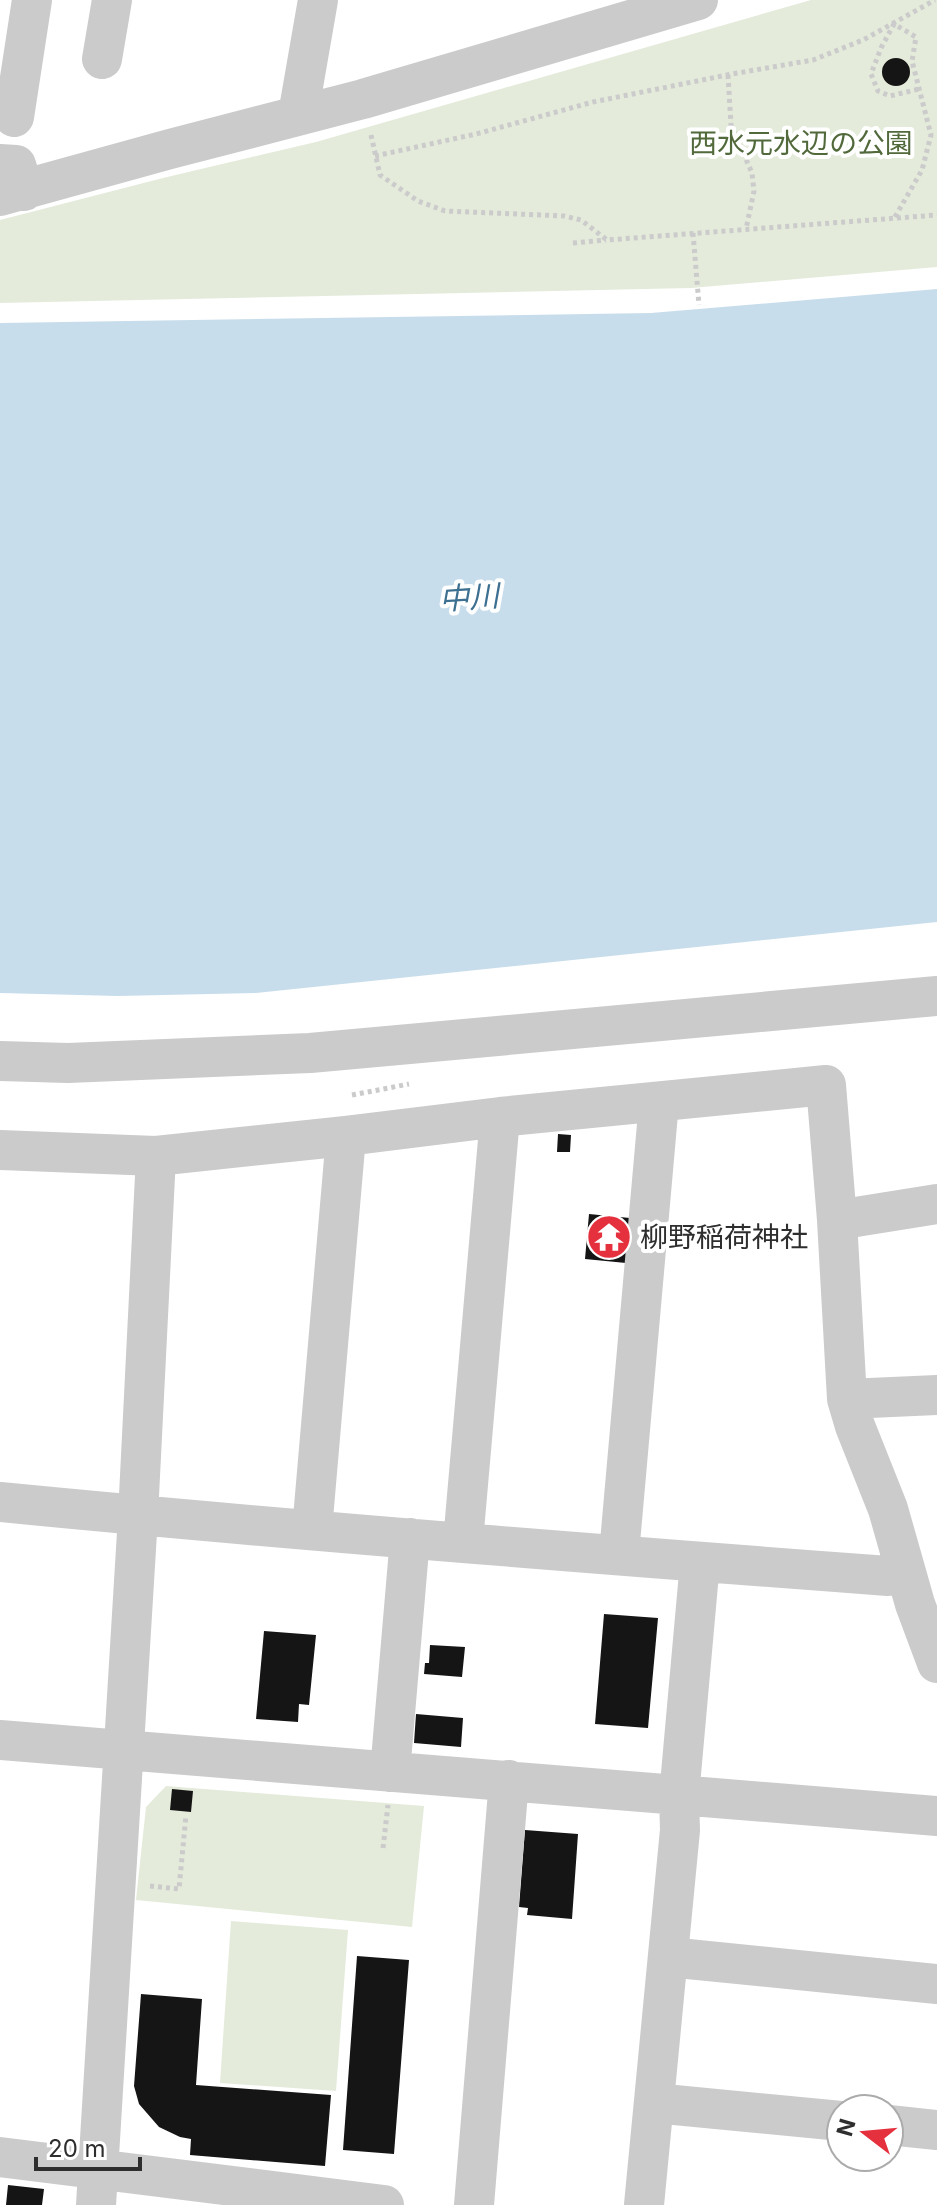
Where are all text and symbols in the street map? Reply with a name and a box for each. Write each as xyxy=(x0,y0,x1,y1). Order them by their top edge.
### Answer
park label: 西水元水辺の公園 xyxy=(689,126,913,160)
water label: 中川 xyxy=(438,577,503,617)
temple icon: 柳野稲荷神社 xyxy=(585,1213,633,1261)
place label: 柳野稲荷神社 xyxy=(640,1220,808,1254)
north arrow xyxy=(825,2093,905,2173)
text: N xyxy=(831,2116,861,2139)
scale bar xyxy=(36,2121,140,2171)
text: 20 m xyxy=(48,2134,106,2163)

